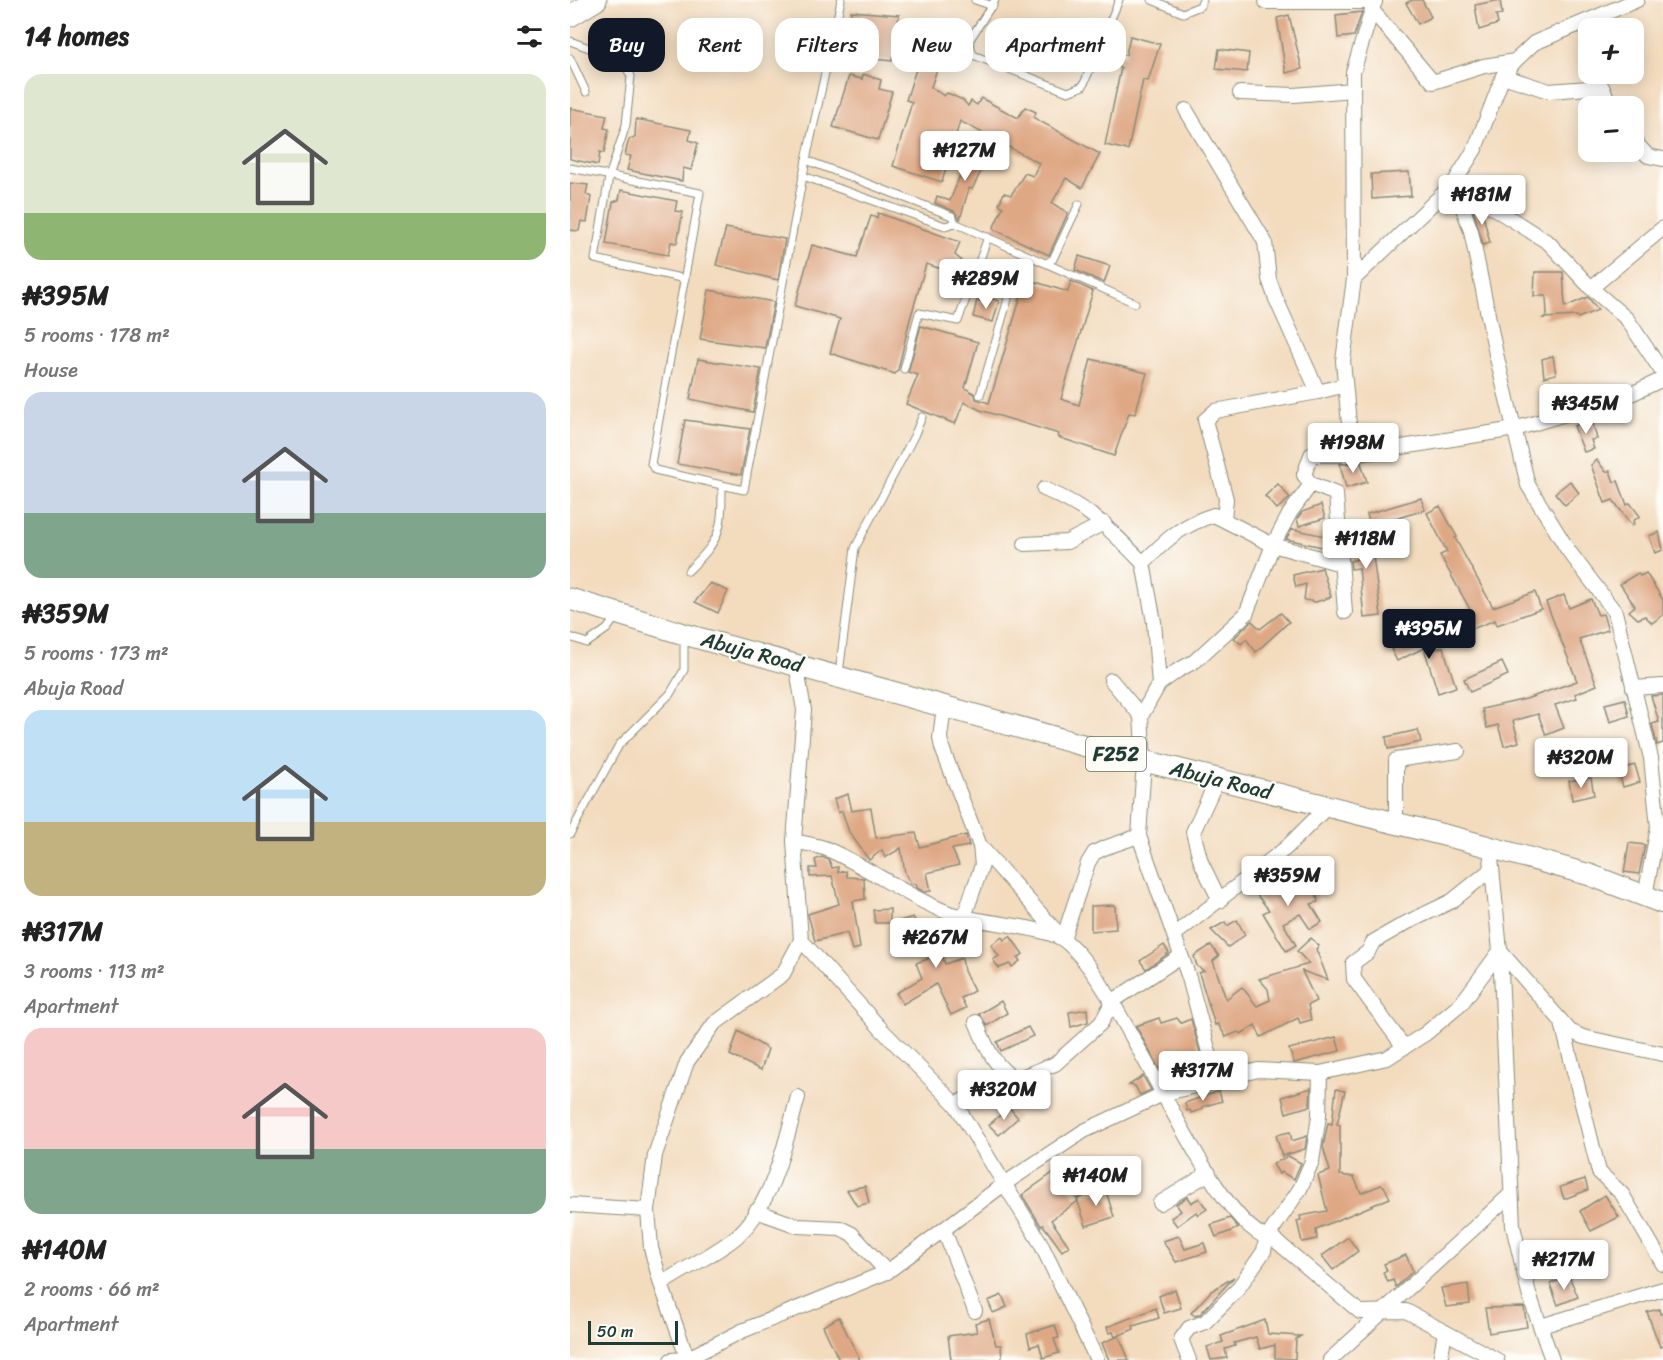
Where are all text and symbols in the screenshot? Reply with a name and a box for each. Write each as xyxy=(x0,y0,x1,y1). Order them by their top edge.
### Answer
text: 14 homes xyxy=(24,13,129,59)
chip: Buy xyxy=(588,18,665,72)
chip: Rent xyxy=(677,18,763,72)
chip: Filters xyxy=(775,18,879,72)
chip: New xyxy=(891,18,973,72)
chip: Apartment xyxy=(985,18,1126,72)
map controls xyxy=(1578,18,1644,162)
button: + xyxy=(1578,18,1644,84)
icon: filters xyxy=(513,20,546,53)
button: − xyxy=(1578,96,1644,162)
icon: home xyxy=(231,113,339,221)
pin: ₦127M xyxy=(923,131,1007,182)
text: ₦127M xyxy=(934,133,996,168)
pin: ₦181M xyxy=(1440,175,1524,226)
text: ₦181M xyxy=(1453,177,1511,212)
pin: ₦289M xyxy=(944,259,1028,310)
text: ₦289M xyxy=(953,261,1019,296)
text: ₦395M xyxy=(24,272,109,318)
text: 5 rooms · 178 m² xyxy=(24,318,170,353)
text: House xyxy=(24,353,78,388)
pin: ₦345M xyxy=(1544,384,1628,435)
text: ₦345M xyxy=(1553,386,1619,421)
pin: ₦198M xyxy=(1311,423,1395,474)
text: ₦198M xyxy=(1322,425,1384,460)
icon: home xyxy=(231,431,339,539)
pin: ₦118M xyxy=(1324,519,1408,570)
text: ₦118M xyxy=(1337,521,1395,556)
text: ₦359M xyxy=(24,590,109,636)
pin: ₦395M xyxy=(1387,609,1471,660)
text: ₦395M xyxy=(1396,611,1462,646)
street label: Abuja Road xyxy=(696,620,809,684)
text: 5 rooms · 173 m² xyxy=(24,636,169,671)
text: Abuja Road xyxy=(24,671,123,706)
road number: F252 xyxy=(1086,737,1146,771)
pin: ₦320M xyxy=(1539,738,1623,789)
text: ₦320M xyxy=(1549,740,1613,775)
icon: home xyxy=(231,749,339,857)
street label: Abuja Road xyxy=(1165,749,1278,811)
pin: ₦359M xyxy=(1246,856,1330,907)
text: ₦359M xyxy=(1255,858,1321,893)
text: ₦317M xyxy=(24,908,103,954)
pin: ₦267M xyxy=(894,918,978,969)
text: ₦267M xyxy=(904,920,968,955)
text: 3 rooms · 113 m² xyxy=(24,954,165,989)
text: Apartment xyxy=(24,989,118,1024)
pin: ₦317M xyxy=(1161,1051,1245,1102)
text: ₦317M xyxy=(1173,1053,1233,1088)
icon: home xyxy=(231,1067,339,1175)
pin: ₦320M xyxy=(962,1070,1046,1121)
text: ₦320M xyxy=(972,1072,1036,1107)
pin: ₦140M xyxy=(1054,1156,1138,1207)
text: ₦140M xyxy=(1064,1158,1128,1193)
text: ₦140M xyxy=(24,1226,106,1272)
pin: ₦217M xyxy=(1522,1240,1606,1291)
text: ₦217M xyxy=(1533,1242,1595,1277)
text: 2 rooms · 66 m² xyxy=(24,1272,160,1307)
text: Apartment xyxy=(24,1307,118,1342)
text: 50 m xyxy=(597,1317,633,1346)
scale bar xyxy=(588,1318,678,1346)

